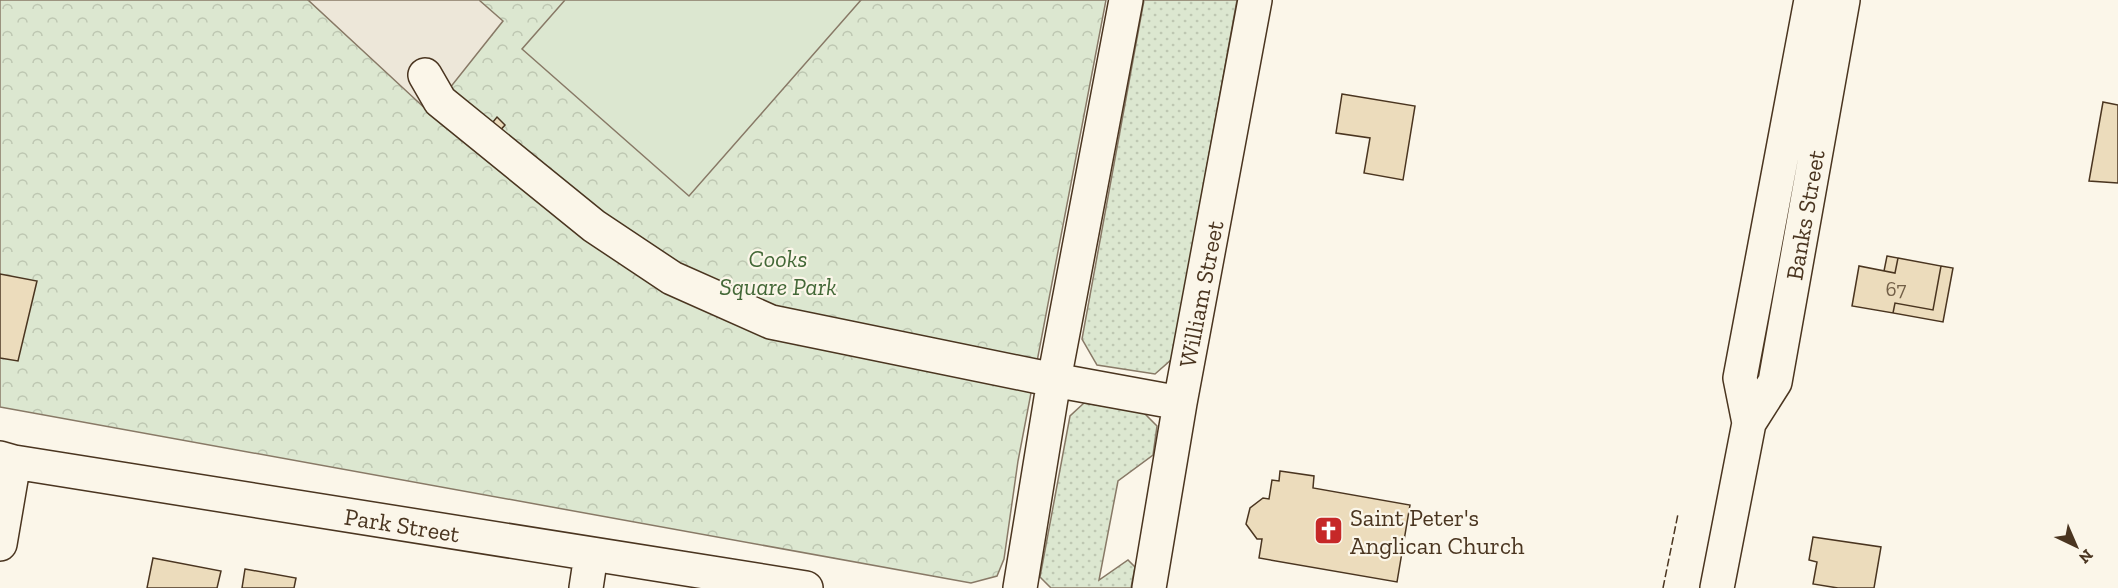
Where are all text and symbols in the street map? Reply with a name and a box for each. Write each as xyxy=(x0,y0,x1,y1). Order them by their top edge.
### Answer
street label: Banks Street xyxy=(1779,148,1831,282)
street label: William Street xyxy=(1173,218,1229,370)
park label: Cooks Square Park xyxy=(719,244,837,301)
house number: 67 xyxy=(1885,276,1907,301)
street label: Park Street xyxy=(342,502,462,548)
place label: Saint Peter's Anglican Church xyxy=(1350,503,1525,560)
church icon: Saint Peter's Anglican Church xyxy=(1313,515,1345,547)
north arrow xyxy=(2046,516,2106,576)
text: N xyxy=(2075,545,2097,567)

